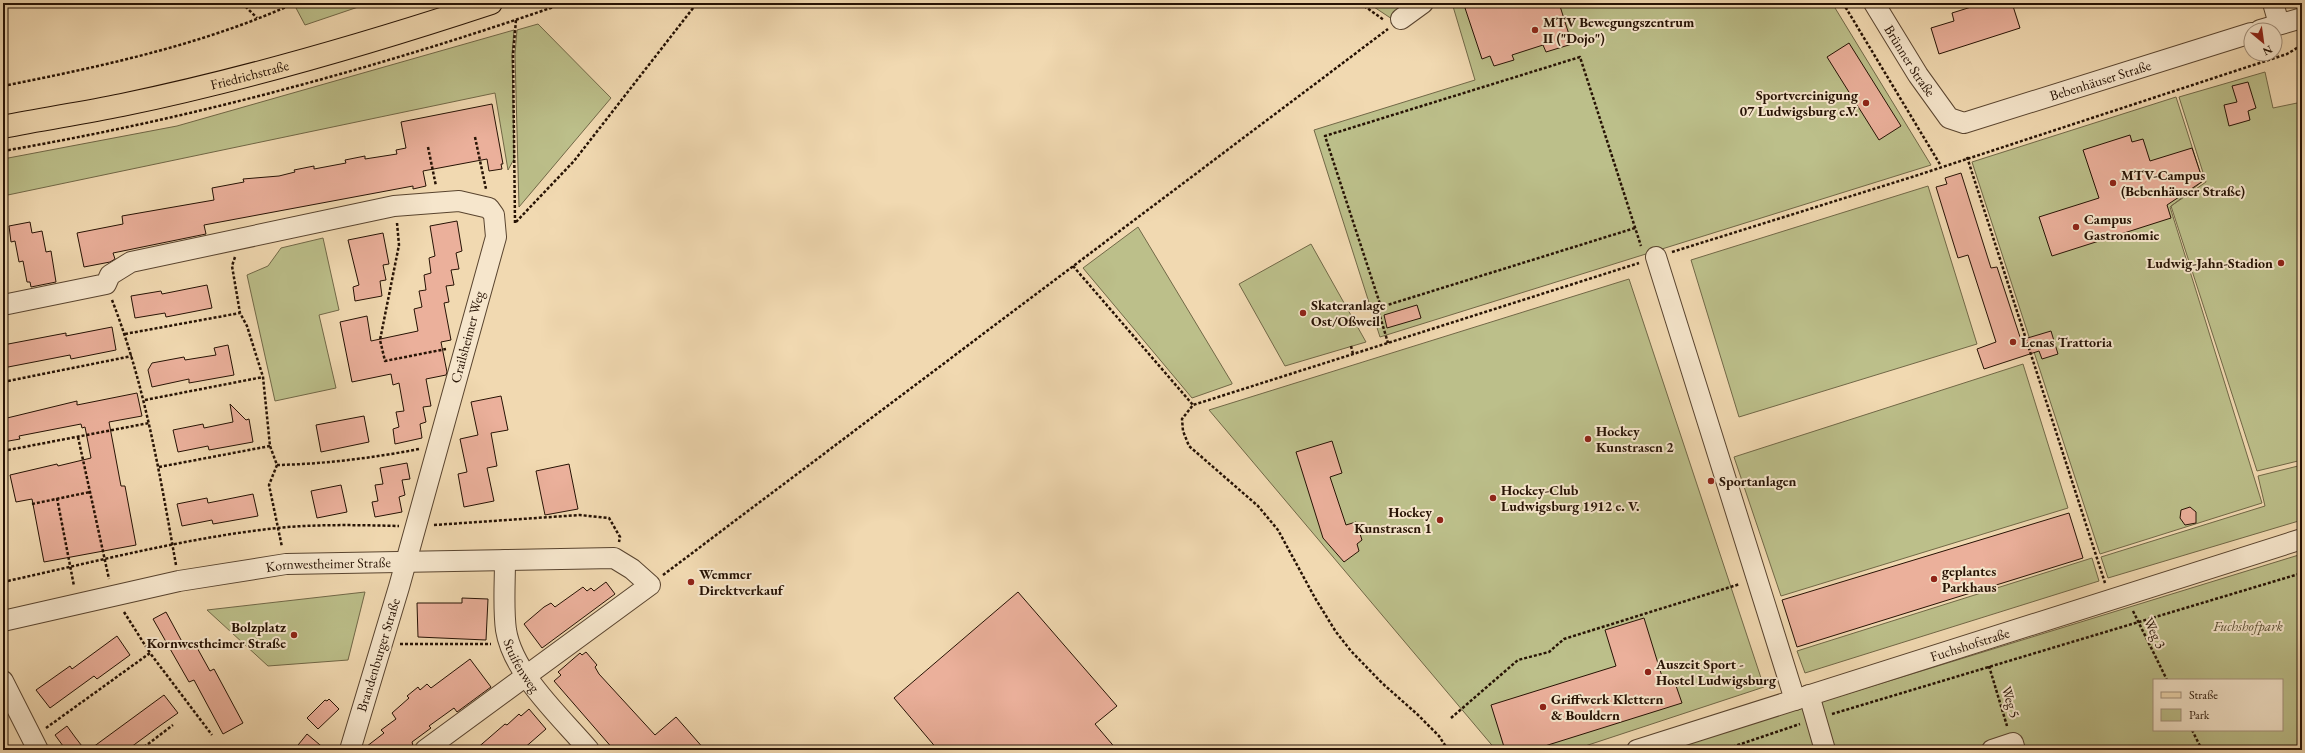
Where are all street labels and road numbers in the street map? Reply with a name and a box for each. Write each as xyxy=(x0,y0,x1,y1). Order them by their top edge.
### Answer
street label: Brünner Straße xyxy=(1880,21,1940,101)
street label: Friedrichstraße xyxy=(208,56,291,94)
street label: Bebenhäuser Straße xyxy=(2047,56,2154,105)
street label: Crailsheimer Weg xyxy=(446,288,488,385)
street label: Kornwestheimer Straße xyxy=(264,553,392,576)
street label: Brandenburger Straße xyxy=(352,596,404,714)
street label: Weg 3 xyxy=(2140,614,2170,652)
street label: Fuchshofstraße xyxy=(1928,623,2012,665)
street label: Stuifenweg xyxy=(499,636,544,697)
street label: Weg 5 xyxy=(1998,684,2024,720)

